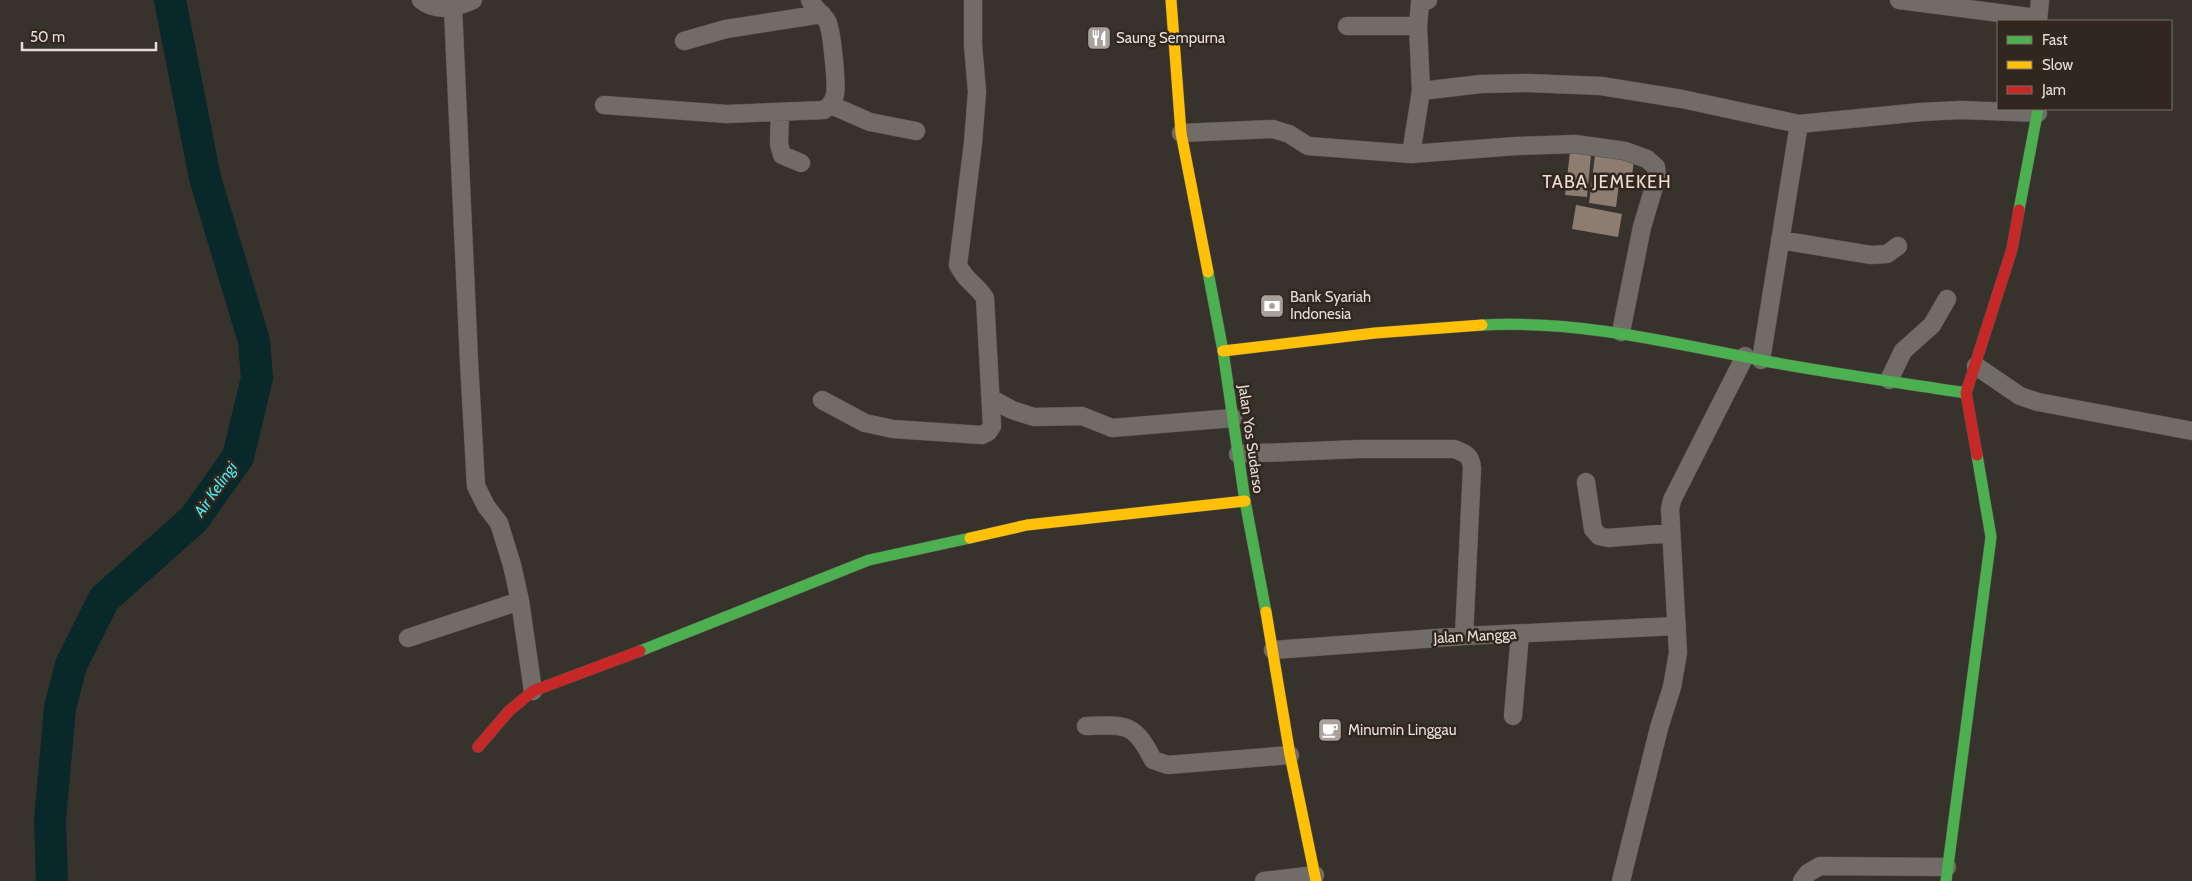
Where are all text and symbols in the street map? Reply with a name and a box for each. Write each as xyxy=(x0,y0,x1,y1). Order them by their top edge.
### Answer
scale bar xyxy=(22,20,156,52)
legend xyxy=(1997,20,2172,110)
restaurant icon: Saung Sempurna xyxy=(1086,25,1112,51)
text: 50 m xyxy=(30,28,65,46)
place label: Saung Sempurna xyxy=(1116,29,1226,47)
text: Fast xyxy=(2042,31,2067,49)
text: Slow xyxy=(2042,56,2073,74)
text: Jam xyxy=(2041,81,2066,99)
district label: TABA JEMEKEH xyxy=(1542,171,1672,193)
place label: Bank Syariah Indonesia xyxy=(1290,288,1371,323)
bank icon: Bank Syariah Indonesia xyxy=(1259,293,1285,319)
street label: Jalan Yos Sudarso xyxy=(1234,382,1268,495)
water label: Air Kelingi xyxy=(189,458,241,521)
street label: Jalan Mangga xyxy=(1432,625,1518,647)
cafe icon: Minumin Linggau xyxy=(1317,717,1343,743)
place label: Minumin Linggau xyxy=(1348,721,1457,739)

